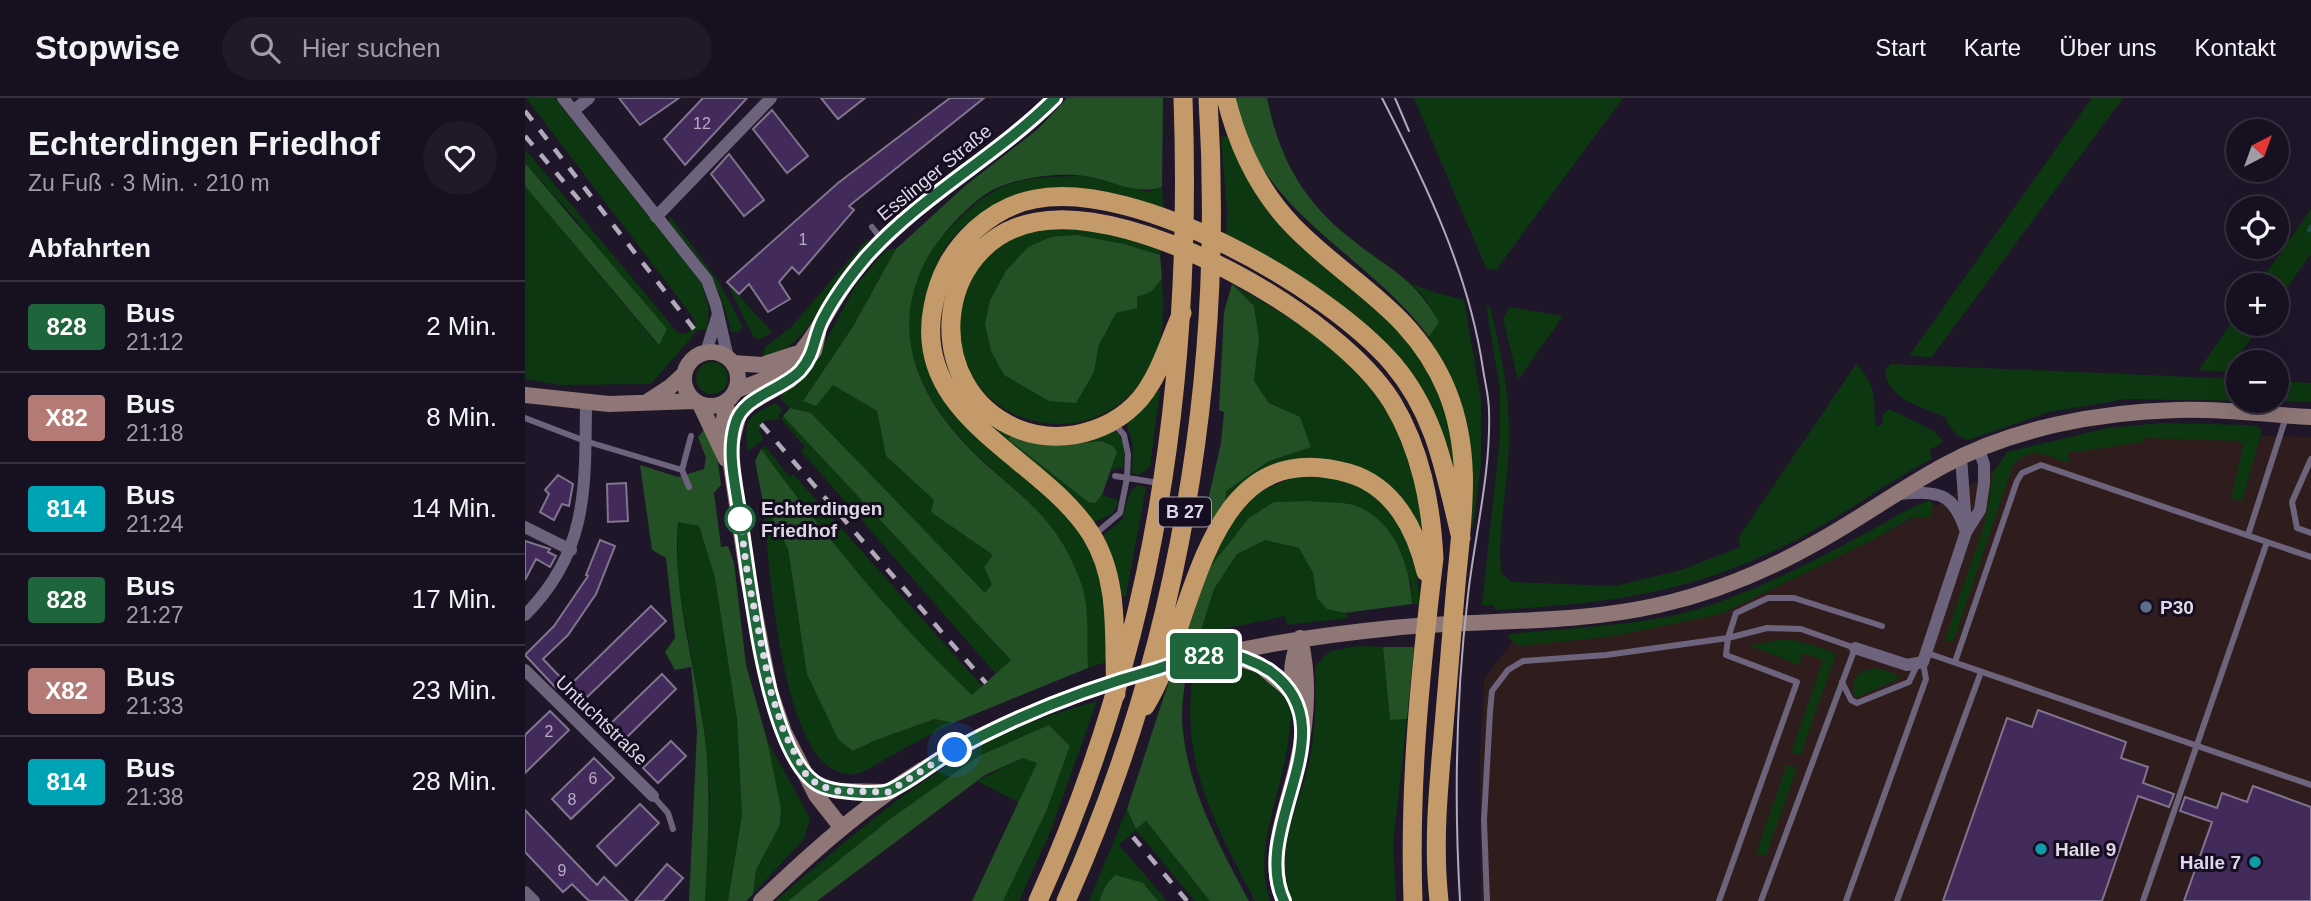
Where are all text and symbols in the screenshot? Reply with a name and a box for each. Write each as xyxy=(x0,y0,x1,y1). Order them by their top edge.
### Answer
search box xyxy=(222,17,712,80)
text: Stopwise xyxy=(35,29,180,66)
icon: search xyxy=(246,29,284,67)
text: Hier suchen xyxy=(302,33,441,63)
text: Start xyxy=(1875,34,1926,61)
text: Karte xyxy=(1964,34,2021,61)
text: Über uns xyxy=(2059,34,2157,61)
text: Kontakt xyxy=(2195,34,2276,61)
house number: 12 xyxy=(693,115,711,132)
north arrow xyxy=(2226,119,2289,182)
map controls xyxy=(2226,119,2289,413)
street label: Esslinger Straße xyxy=(873,120,995,225)
button: heart xyxy=(423,121,497,195)
text: Echterdingen Friedhof xyxy=(28,125,380,162)
text: Zu Fuß · 3 Min. · 210 m xyxy=(28,170,270,196)
button: locate xyxy=(2226,196,2289,259)
house number: 1 xyxy=(799,231,808,248)
text: Abfahrten xyxy=(28,233,151,263)
button: + xyxy=(2226,273,2289,336)
text: Bus xyxy=(126,298,175,328)
text: 2 Min. xyxy=(426,311,497,341)
text: 828 xyxy=(46,313,87,340)
text: 21:12 xyxy=(126,329,184,355)
button: − xyxy=(2226,350,2289,413)
text: Bus xyxy=(126,389,175,419)
text: 8 Min. xyxy=(426,402,497,432)
text: X82 xyxy=(45,404,88,431)
text: 21:18 xyxy=(126,420,184,446)
text: Bus xyxy=(126,480,175,510)
text: 14 Min. xyxy=(412,493,497,523)
text: 814 xyxy=(46,495,87,522)
place label: Echterdingen Friedhof xyxy=(761,498,882,541)
road number: B 27 xyxy=(1159,498,1211,526)
marker: Echterdingen Friedhof xyxy=(725,504,755,534)
text: 21:24 xyxy=(126,511,184,537)
text: Bus xyxy=(126,571,175,601)
text: 17 Min. xyxy=(412,584,497,614)
text: 828 xyxy=(46,586,87,613)
place label: P30 xyxy=(2160,597,2194,618)
marker: P30 xyxy=(2138,599,2154,615)
text: 21:27 xyxy=(126,602,184,628)
line badge: 828 xyxy=(1164,633,1244,679)
text: 828 xyxy=(1184,642,1224,669)
text: Bus xyxy=(126,662,175,692)
street label: Untuchtstraße xyxy=(551,671,652,769)
text: 23 Min. xyxy=(412,675,497,705)
text: X82 xyxy=(45,677,88,704)
text: 21:33 xyxy=(126,693,184,719)
house number: 2 xyxy=(545,723,554,740)
your location xyxy=(937,732,972,767)
text: Bus xyxy=(126,753,175,783)
text: 28 Min. xyxy=(412,766,497,796)
text: 814 xyxy=(46,768,87,795)
house number: 6 xyxy=(589,770,598,787)
text: 21:38 xyxy=(126,784,184,810)
house number: 8 xyxy=(568,791,577,808)
place label: Halle 9 xyxy=(2055,839,2116,860)
marker: Halle 9 xyxy=(2033,841,2049,857)
place label: Halle 7 xyxy=(2180,852,2241,873)
marker: Halle 7 xyxy=(2247,854,2263,870)
house number: 9 xyxy=(558,862,567,879)

